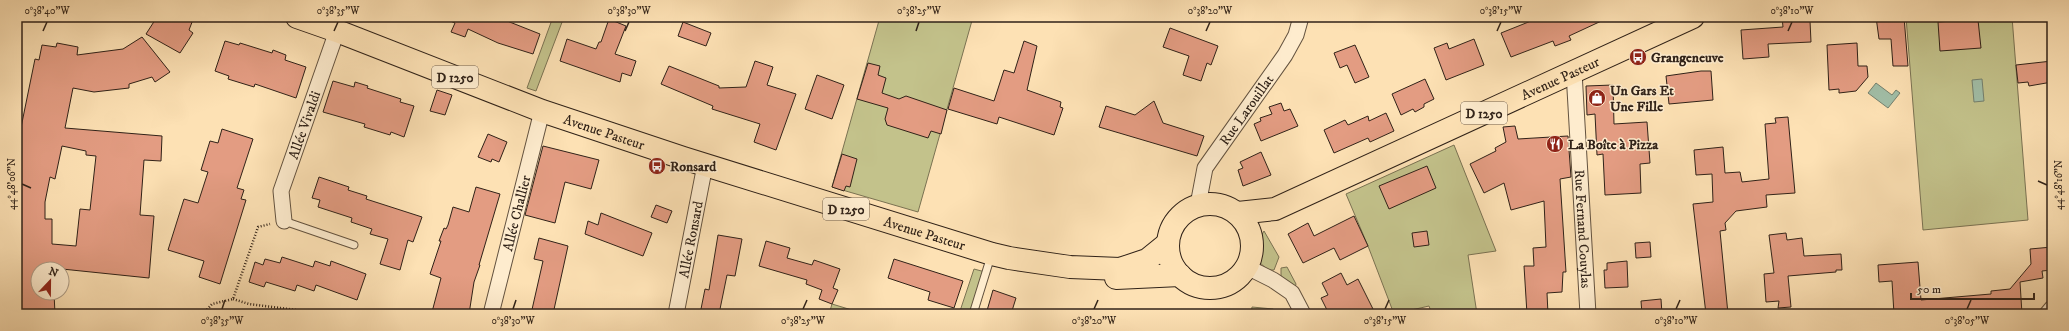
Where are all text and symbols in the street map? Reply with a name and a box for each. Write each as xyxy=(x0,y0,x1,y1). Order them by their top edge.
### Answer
text: 0°38'40"W xyxy=(24,5,70,17)
text: 0°38'35"W xyxy=(317,5,360,17)
text: 0°38'30"W xyxy=(607,5,651,17)
text: 0°38'25"W xyxy=(897,5,942,17)
text: 0°38'20"W xyxy=(1188,5,1233,17)
text: 0°38'15"W xyxy=(1480,5,1523,17)
text: 0°38'10"W xyxy=(1770,5,1814,17)
bus stop icon: Grangeneuve xyxy=(1628,47,1648,67)
place label: Grangeneuve xyxy=(1651,49,1724,67)
street label: Avenue Pasteur xyxy=(1518,53,1603,105)
road number: D 1250 xyxy=(432,66,478,88)
street label: Rue Larouillat xyxy=(1216,71,1278,149)
place label: Un Gars Et Une Fille xyxy=(1610,82,1674,116)
street label: Allée Vivaldi xyxy=(285,88,325,162)
shop icon: Un Gars Et Une Fille xyxy=(1587,88,1607,108)
road number: D 1250 xyxy=(1461,102,1507,124)
street label: Avenue Pasteur xyxy=(561,111,648,155)
restaurant icon: La Boîte à Pizza xyxy=(1545,134,1565,154)
place label: La Boîte à Pizza xyxy=(1568,136,1659,154)
bus stop icon: Ronsard xyxy=(647,156,667,176)
text: 44°48'06"N xyxy=(6,158,18,210)
place label: Ronsard xyxy=(670,158,717,176)
text: 44°48'16"N xyxy=(2053,160,2065,210)
street label: Rue Fernand Couylas xyxy=(1570,169,1595,289)
street label: Allée Challier xyxy=(499,173,536,253)
road number: D 1250 xyxy=(823,198,869,220)
street label: Allée Ronsard xyxy=(675,200,708,280)
street label: Avenue Pasteur xyxy=(881,213,968,255)
north arrow xyxy=(30,261,70,301)
text: N xyxy=(47,264,60,281)
scale bar xyxy=(1911,275,2034,301)
text: 50 m xyxy=(1917,282,1941,297)
text: 0°38'35"W xyxy=(201,315,244,327)
text: 0°38'30"W xyxy=(491,315,535,327)
text: 0°38'25"W xyxy=(781,315,826,327)
text: 0°38'20"W xyxy=(1072,315,1117,327)
text: 0°38'15"W xyxy=(1364,315,1407,327)
text: 0°38'10"W xyxy=(1654,315,1698,327)
text: 0°38'05"W xyxy=(1945,315,1990,327)

